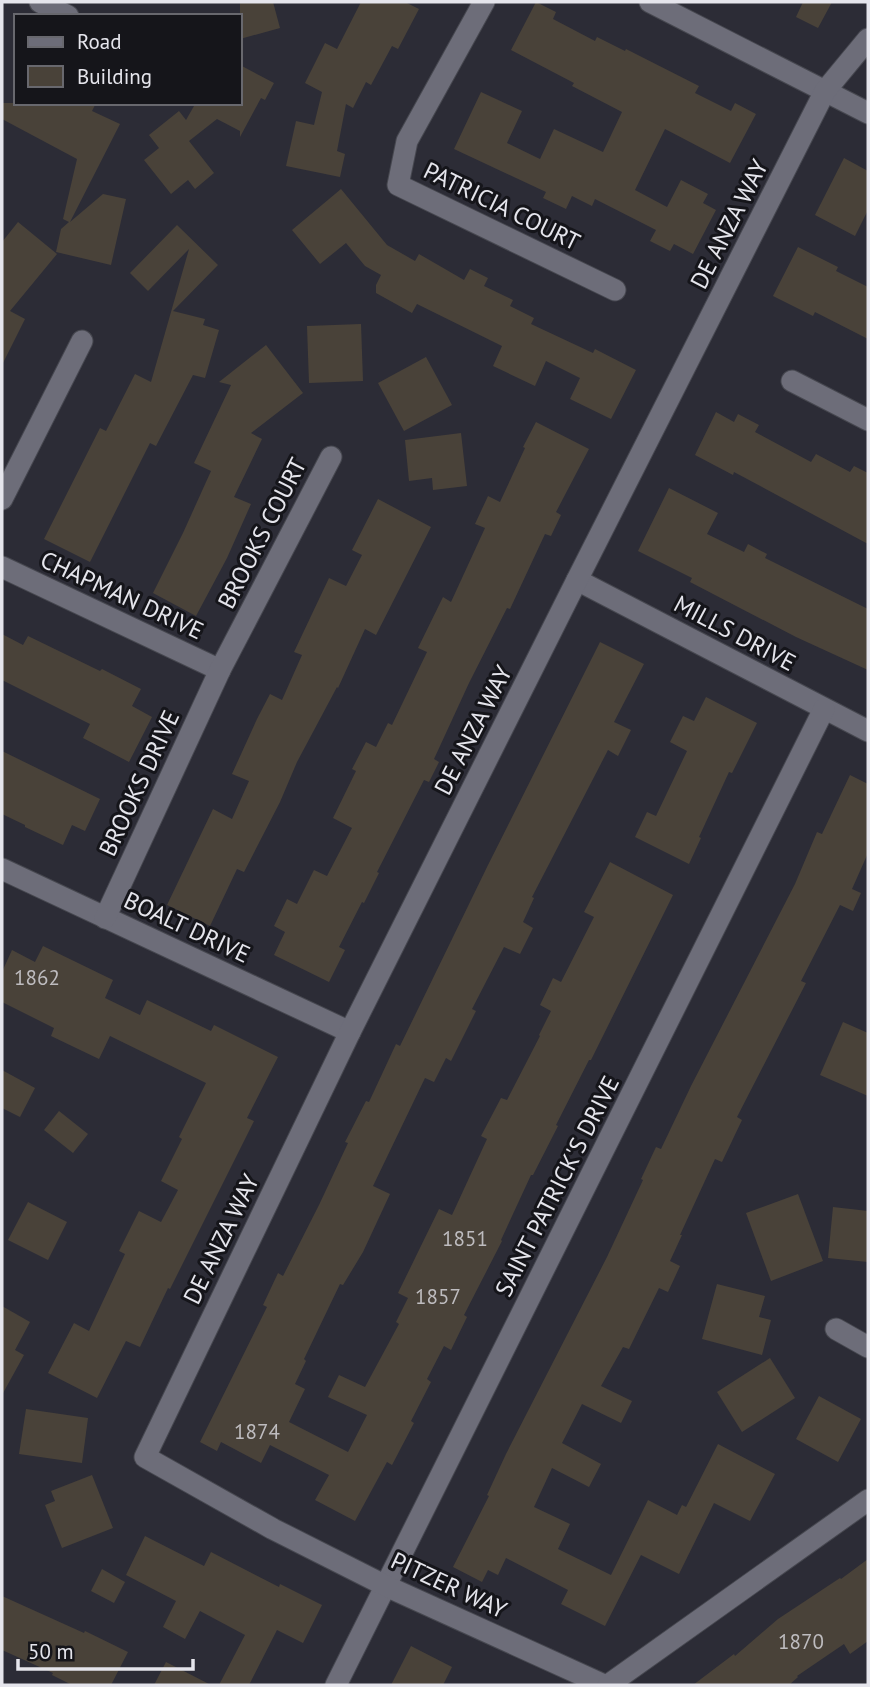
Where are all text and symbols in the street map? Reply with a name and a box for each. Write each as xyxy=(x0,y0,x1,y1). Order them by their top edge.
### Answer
legend xyxy=(14,14,242,105)
text: Road xyxy=(77,28,121,55)
text: Building xyxy=(77,63,152,90)
street label: DE ANZA WAY xyxy=(683,154,775,294)
street label: PATRICIA COURT xyxy=(419,155,585,257)
street label: BROOKS COURT xyxy=(211,452,313,614)
street label: CHAPMAN DRIVE xyxy=(36,544,208,646)
street label: MILLS DRIVE xyxy=(669,588,801,678)
street label: DE ANZA WAY xyxy=(427,660,519,800)
street label: BROOKS DRIVE xyxy=(92,705,186,861)
street label: BOALT DRIVE xyxy=(119,884,255,970)
house number: 1862 xyxy=(14,964,60,991)
street label: SAINT PATRICK'S DRIVE xyxy=(488,1070,626,1302)
street label: DE ANZA WAY xyxy=(176,1168,266,1309)
house number: 1851 xyxy=(442,1225,488,1252)
house number: 1857 xyxy=(415,1283,461,1310)
house number: 1874 xyxy=(234,1418,280,1445)
street label: PITZER WAY xyxy=(386,1545,512,1626)
scale bar xyxy=(18,1628,192,1672)
house number: 1870 xyxy=(778,1628,824,1655)
text: 50 m xyxy=(28,1638,74,1665)

